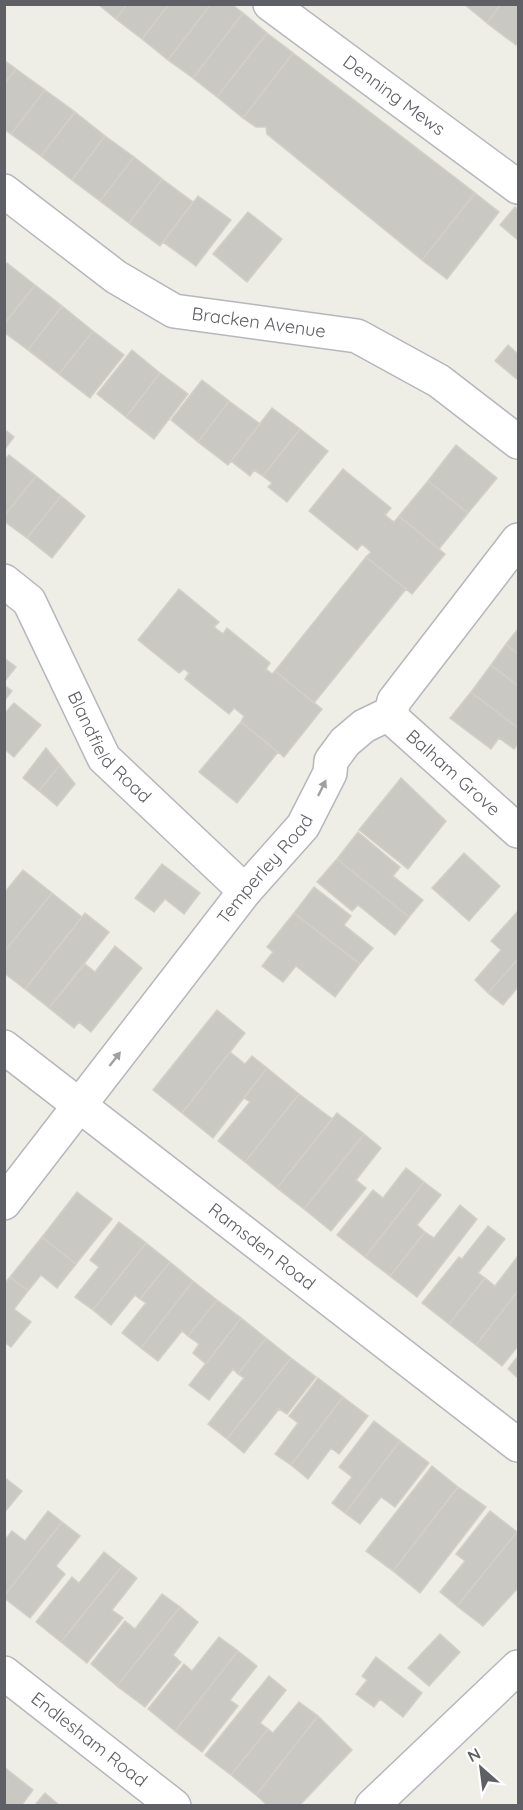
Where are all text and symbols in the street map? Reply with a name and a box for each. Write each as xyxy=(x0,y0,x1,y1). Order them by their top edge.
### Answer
street label: Denning Mews xyxy=(339,50,450,140)
street label: Bracken Avenue xyxy=(190,302,327,343)
street label: Blandfield Road xyxy=(63,687,156,808)
street label: Balham Grove xyxy=(402,724,505,821)
one-way arrow xyxy=(318,779,327,796)
street label: Temperley Road xyxy=(212,811,318,928)
one-way arrow xyxy=(109,1051,121,1066)
street label: Ramsden Road xyxy=(204,1198,320,1295)
street label: Endlesham Road xyxy=(27,1687,152,1792)
north arrow xyxy=(451,1738,511,1798)
text: N xyxy=(464,1743,484,1766)

